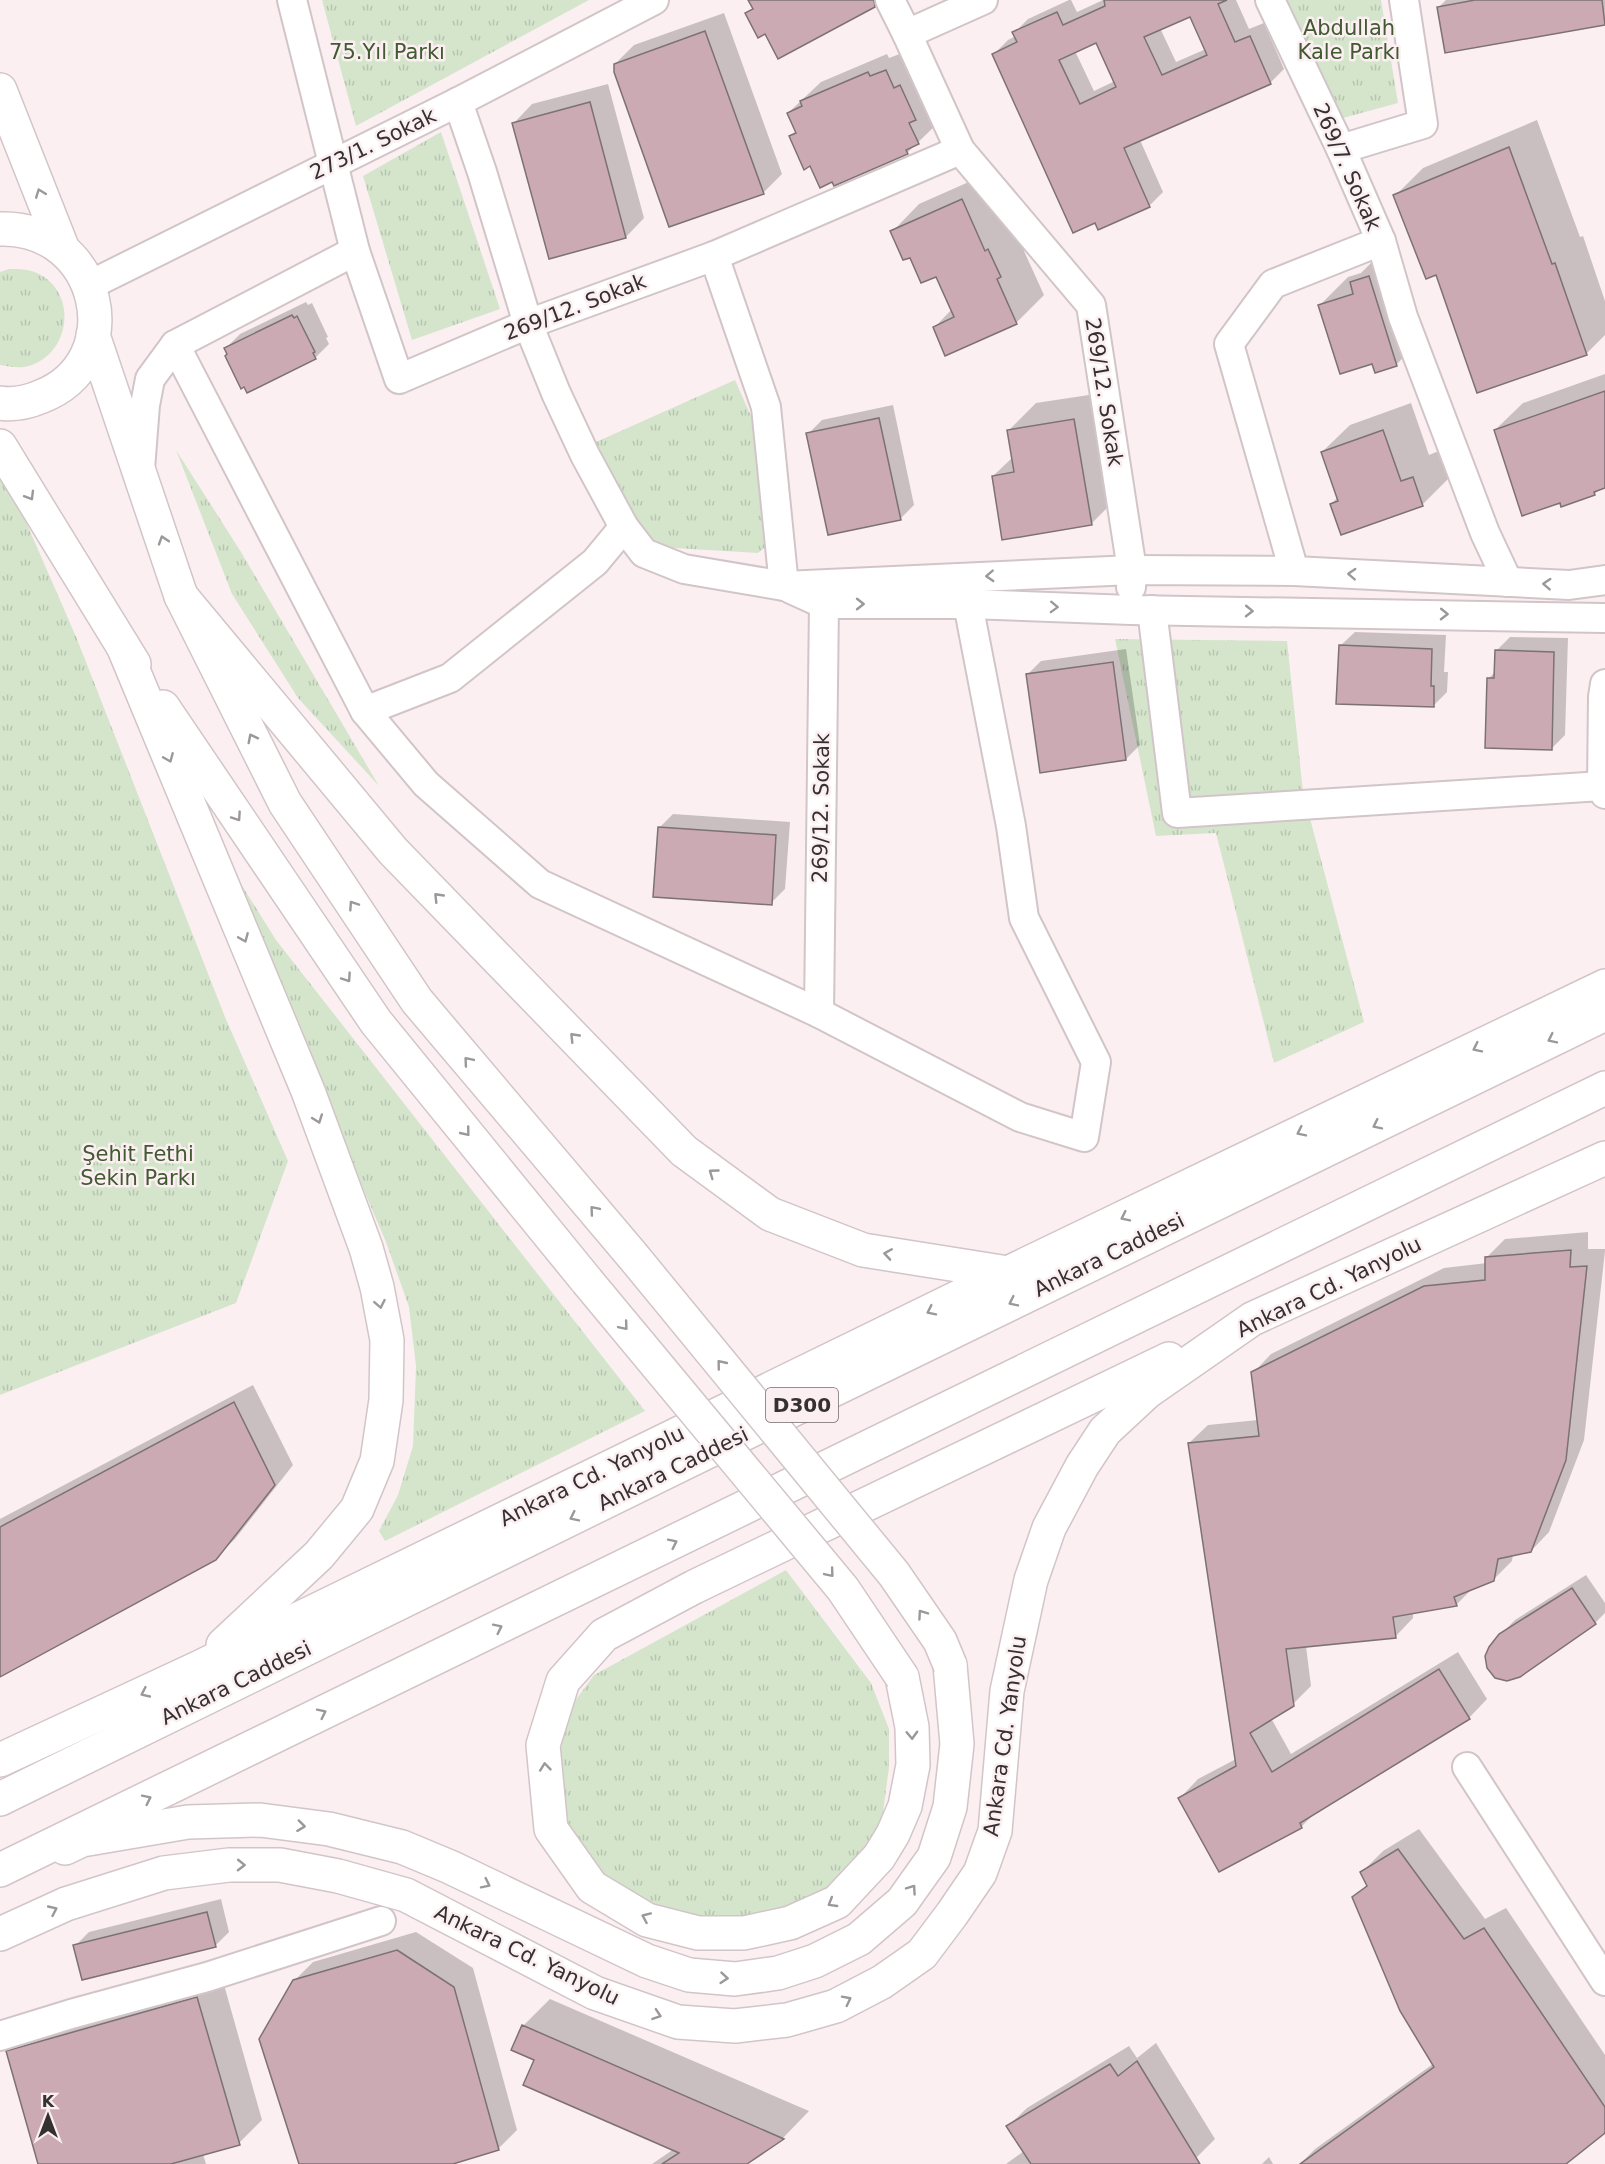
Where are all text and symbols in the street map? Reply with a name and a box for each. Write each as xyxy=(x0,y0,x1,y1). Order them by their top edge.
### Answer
park label: Abdullah Kale Parkı xyxy=(1298,16,1400,64)
park label: 75.Yıl Parkı xyxy=(329,40,445,64)
street label: 269/7. Sokak xyxy=(1308,100,1386,235)
street label: 273/1. Sokak xyxy=(306,103,441,185)
one-way arrow xyxy=(35,188,47,199)
street label: 269/12. Sokak xyxy=(501,269,650,345)
street label: 269/12. Sokak xyxy=(1080,316,1128,469)
one-way arrow xyxy=(23,490,35,500)
one-way arrow xyxy=(157,535,170,546)
one-way arrow xyxy=(1348,567,1357,580)
one-way arrow xyxy=(985,570,994,583)
one-way arrow xyxy=(1542,578,1551,591)
one-way arrow xyxy=(855,598,864,610)
one-way arrow xyxy=(1050,601,1059,613)
one-way arrow xyxy=(1245,605,1254,617)
one-way arrow xyxy=(1440,608,1449,621)
street label: 269/12. Sokak xyxy=(808,732,834,883)
one-way arrow xyxy=(248,733,260,744)
one-way arrow xyxy=(162,752,174,763)
one-way arrow xyxy=(230,810,241,821)
one-way arrow xyxy=(434,894,445,904)
one-way arrow xyxy=(349,900,360,911)
one-way arrow xyxy=(237,932,249,943)
one-way arrow xyxy=(339,972,350,983)
one-way arrow xyxy=(1548,1032,1559,1044)
one-way arrow xyxy=(570,1034,581,1045)
one-way arrow xyxy=(1472,1040,1483,1052)
one-way arrow xyxy=(464,1057,475,1068)
one-way arrow xyxy=(311,1113,324,1124)
one-way arrow xyxy=(1373,1117,1384,1129)
one-way arrow xyxy=(1296,1125,1307,1137)
one-way arrow xyxy=(458,1126,469,1137)
park label: Şehit Fethi Sekin Parkı xyxy=(80,1142,196,1190)
one-way arrow xyxy=(709,1169,720,1180)
one-way arrow xyxy=(591,1206,602,1217)
street label: Ankara Caddesi xyxy=(1030,1208,1188,1302)
one-way arrow xyxy=(1121,1209,1132,1221)
street label: Ankara Cd. Yanyolu xyxy=(1233,1232,1425,1342)
one-way arrow xyxy=(883,1248,893,1261)
one-way arrow xyxy=(1008,1295,1019,1306)
one-way arrow xyxy=(373,1298,386,1308)
one-way arrow xyxy=(926,1304,937,1316)
one-way arrow xyxy=(617,1319,628,1330)
one-way arrow xyxy=(718,1359,729,1370)
road number: D300 xyxy=(766,1388,838,1422)
street label: Ankara Cd. Yanyolu xyxy=(496,1421,688,1531)
street label: Ankara Caddesi xyxy=(594,1422,752,1516)
one-way arrow xyxy=(569,1510,580,1521)
one-way arrow xyxy=(667,1538,678,1550)
one-way arrow xyxy=(822,1566,833,1577)
one-way arrow xyxy=(918,1610,929,1621)
one-way arrow xyxy=(491,1624,502,1636)
street label: Ankara Cd. Yanyolu xyxy=(979,1634,1031,1838)
street label: Ankara Caddesi xyxy=(157,1636,315,1730)
one-way arrow xyxy=(141,1685,152,1697)
one-way arrow xyxy=(316,1709,327,1721)
one-way arrow xyxy=(906,1730,918,1739)
one-way arrow xyxy=(539,1762,552,1772)
one-way arrow xyxy=(141,1794,152,1806)
one-way arrow xyxy=(297,1819,306,1831)
one-way arrow xyxy=(237,1859,246,1871)
one-way arrow xyxy=(480,1877,491,1889)
one-way arrow xyxy=(905,1884,916,1895)
one-way arrow xyxy=(828,1896,839,1907)
street label: Ankara Cd. Yanyolu xyxy=(431,1900,623,2010)
one-way arrow xyxy=(47,1905,58,1917)
one-way arrow xyxy=(641,1913,652,1925)
one-way arrow xyxy=(720,1972,729,1985)
one-way arrow xyxy=(841,1996,851,2007)
one-way arrow xyxy=(651,2007,662,2020)
north arrow xyxy=(18,2086,78,2146)
text: K xyxy=(42,2092,55,2111)

